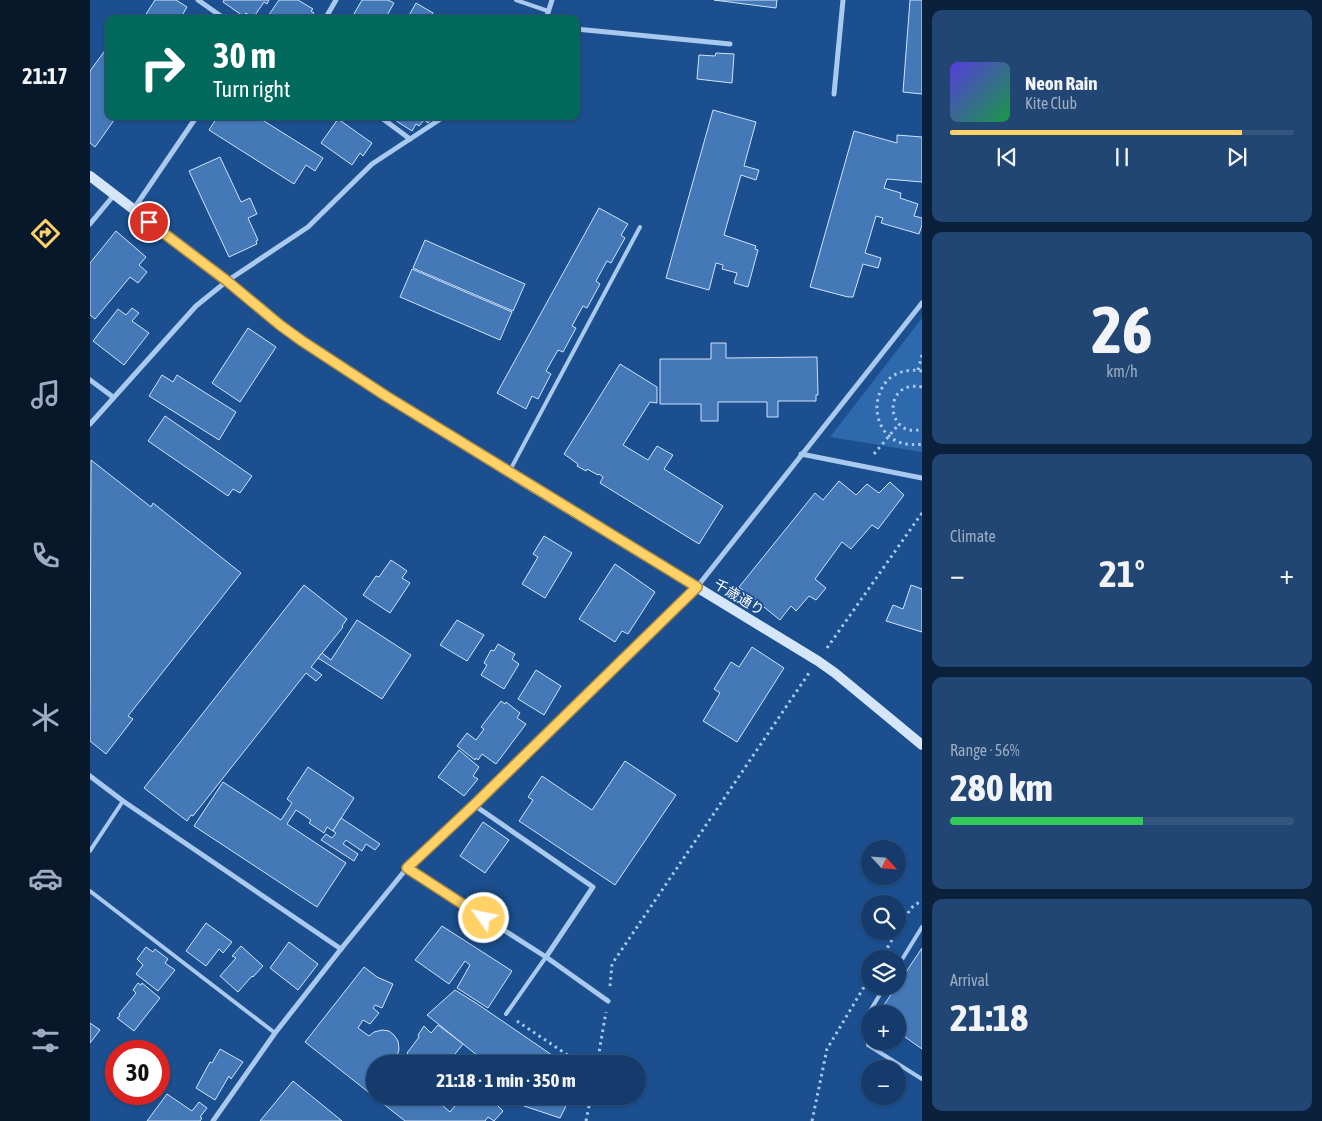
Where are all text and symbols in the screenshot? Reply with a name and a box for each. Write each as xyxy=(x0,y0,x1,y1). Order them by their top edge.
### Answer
icon: right xyxy=(130,35,195,100)
text: 30 m xyxy=(213,35,276,75)
text: 21:17 xyxy=(22,63,68,89)
text: Neon Rain xyxy=(1025,72,1097,94)
text: Turn right xyxy=(213,76,290,102)
text: Kite Club xyxy=(1025,94,1077,112)
icon: previous xyxy=(993,143,1021,171)
icon: pause xyxy=(1108,143,1136,171)
icon: next xyxy=(1223,143,1251,171)
pin xyxy=(128,201,170,243)
icon: arrive xyxy=(135,208,163,236)
icon: directions xyxy=(28,216,63,251)
text: 26 xyxy=(1091,292,1153,367)
text: km/h xyxy=(1106,362,1138,380)
icon: music xyxy=(28,377,63,412)
text: Climate xyxy=(950,527,996,545)
icon: phone xyxy=(28,538,63,573)
text: 21° xyxy=(1099,552,1145,595)
text: − xyxy=(950,558,965,590)
text: + xyxy=(1279,558,1294,590)
street label: 千歳通り xyxy=(711,576,767,618)
icon: climate xyxy=(28,700,63,735)
text: Range · 56% xyxy=(950,741,1020,759)
text: 280 km xyxy=(950,766,1053,809)
north arrow xyxy=(861,840,906,885)
map controls xyxy=(861,840,906,1105)
icon: car xyxy=(28,861,63,896)
position arrow xyxy=(457,891,509,943)
button: search xyxy=(861,895,906,940)
button: layers xyxy=(861,950,906,995)
text: Arrival xyxy=(950,971,989,989)
text: 21:18 xyxy=(950,996,1028,1039)
button: + xyxy=(861,1005,906,1050)
icon: filters xyxy=(28,1023,63,1058)
speed limit sign: 30 xyxy=(105,1040,170,1105)
button: − xyxy=(861,1060,906,1105)
text: 21:18 · 1 min · 350 m xyxy=(436,1069,576,1091)

